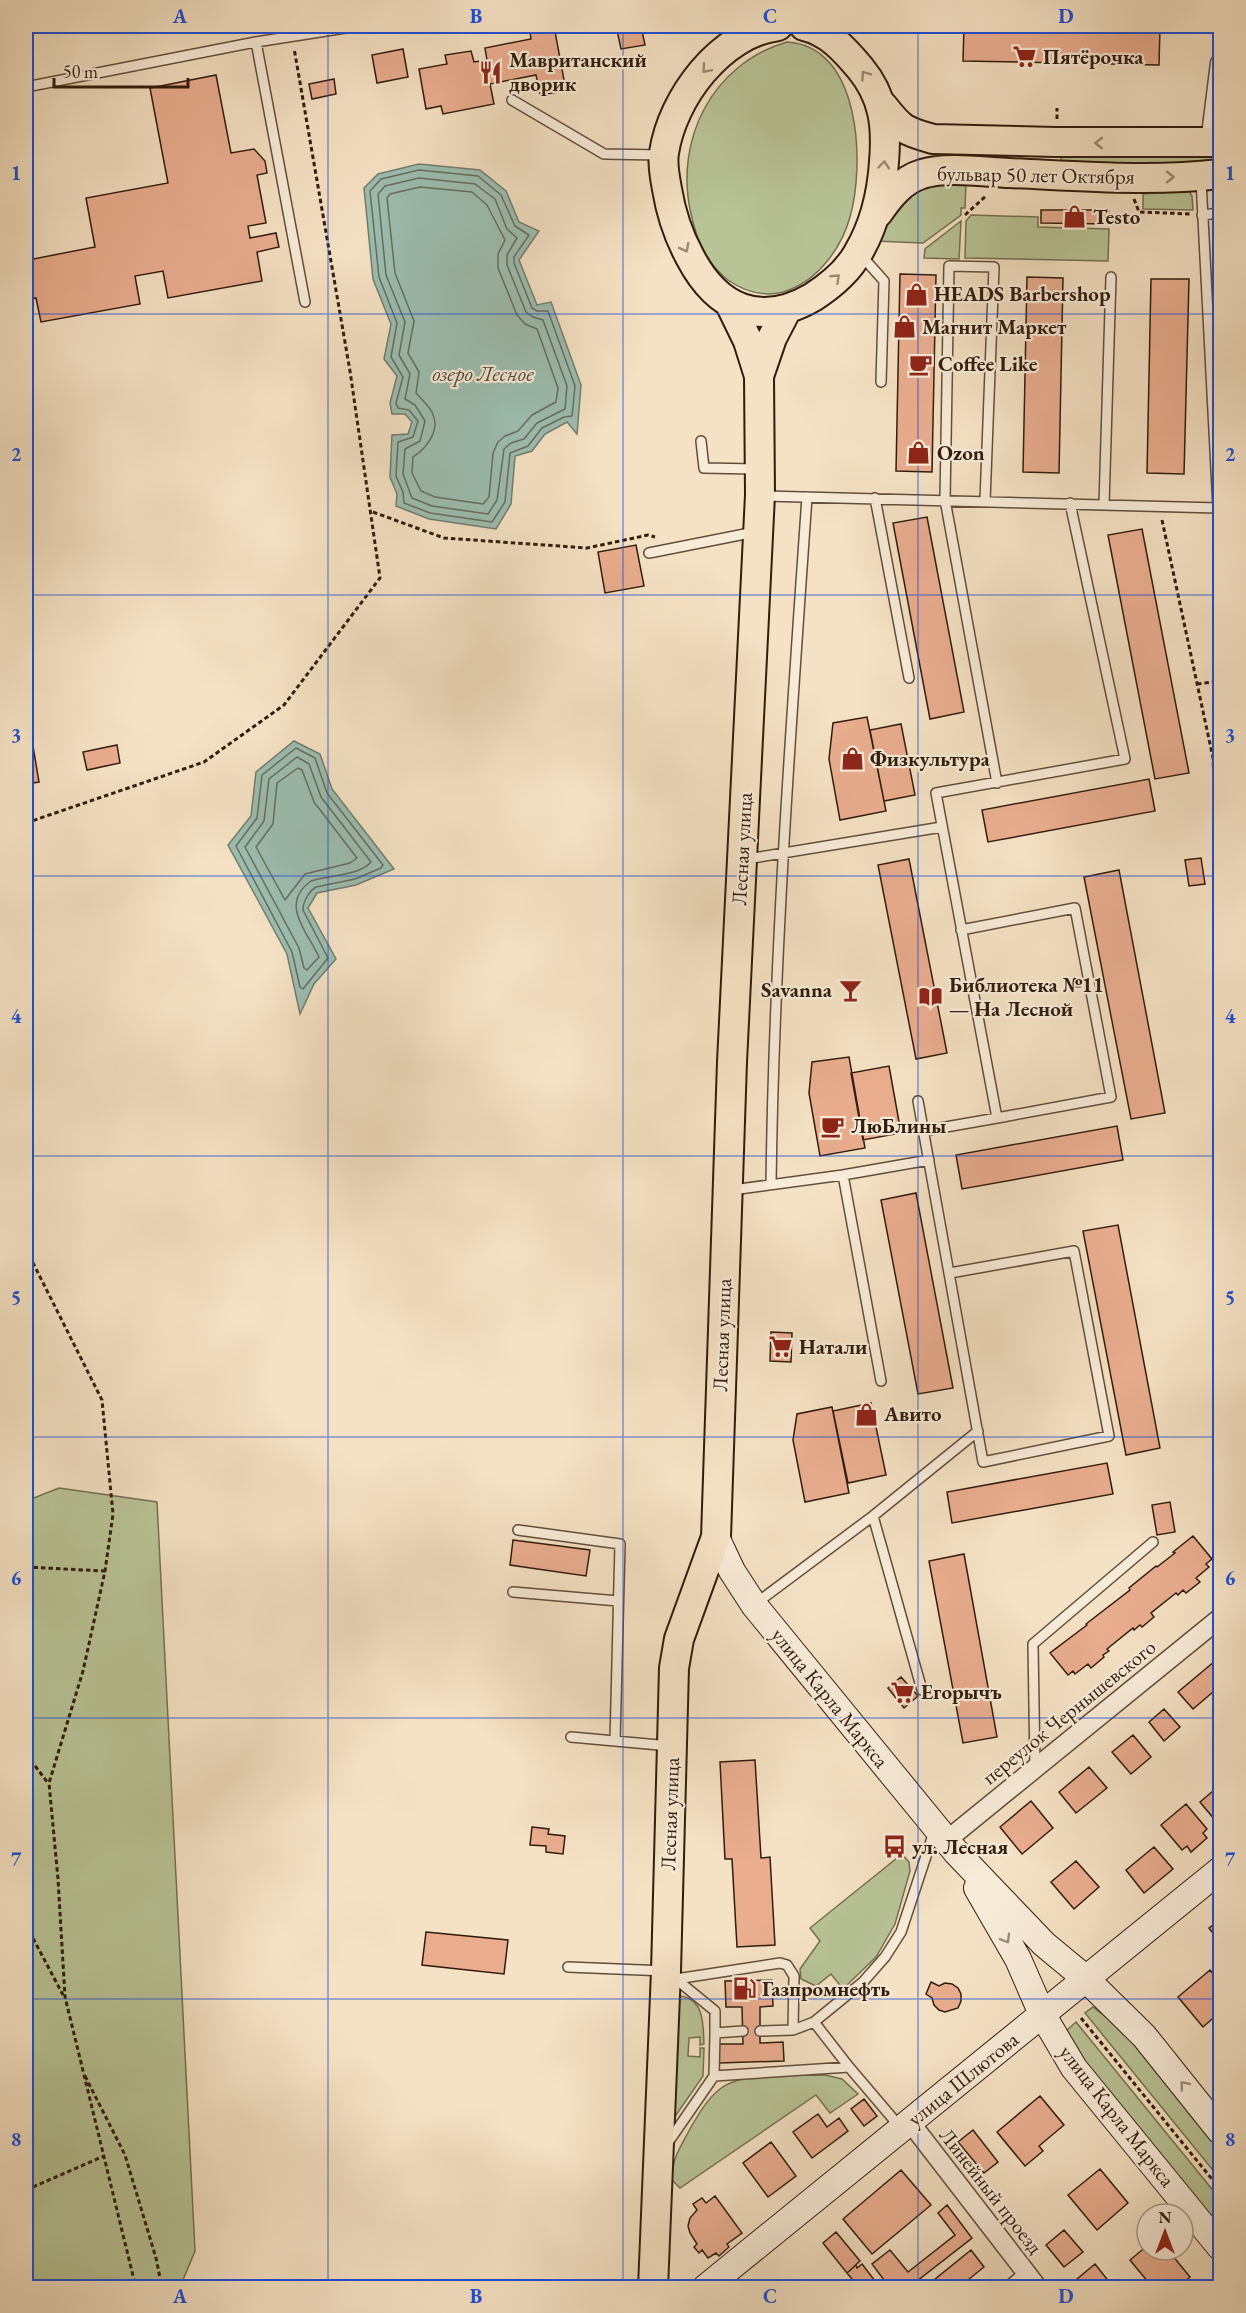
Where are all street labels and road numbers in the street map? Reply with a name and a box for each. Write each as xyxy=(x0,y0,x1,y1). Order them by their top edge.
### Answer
street label: бульвар 50 лет Октября xyxy=(937,159,1135,190)
street label: Лесная улица xyxy=(725,791,758,906)
street label: Лесная улица xyxy=(706,1277,737,1392)
street label: улица Карла Маркса xyxy=(766,1622,896,1774)
street label: переулок Чернышевского xyxy=(976,1633,1161,1790)
street label: Лесная улица xyxy=(654,1756,685,1871)
street label: улица Шлютова xyxy=(902,2025,1024,2132)
street label: улица Карла Маркса xyxy=(1054,2039,1182,2192)
street label: Линейный проезд xyxy=(934,2122,1049,2259)

